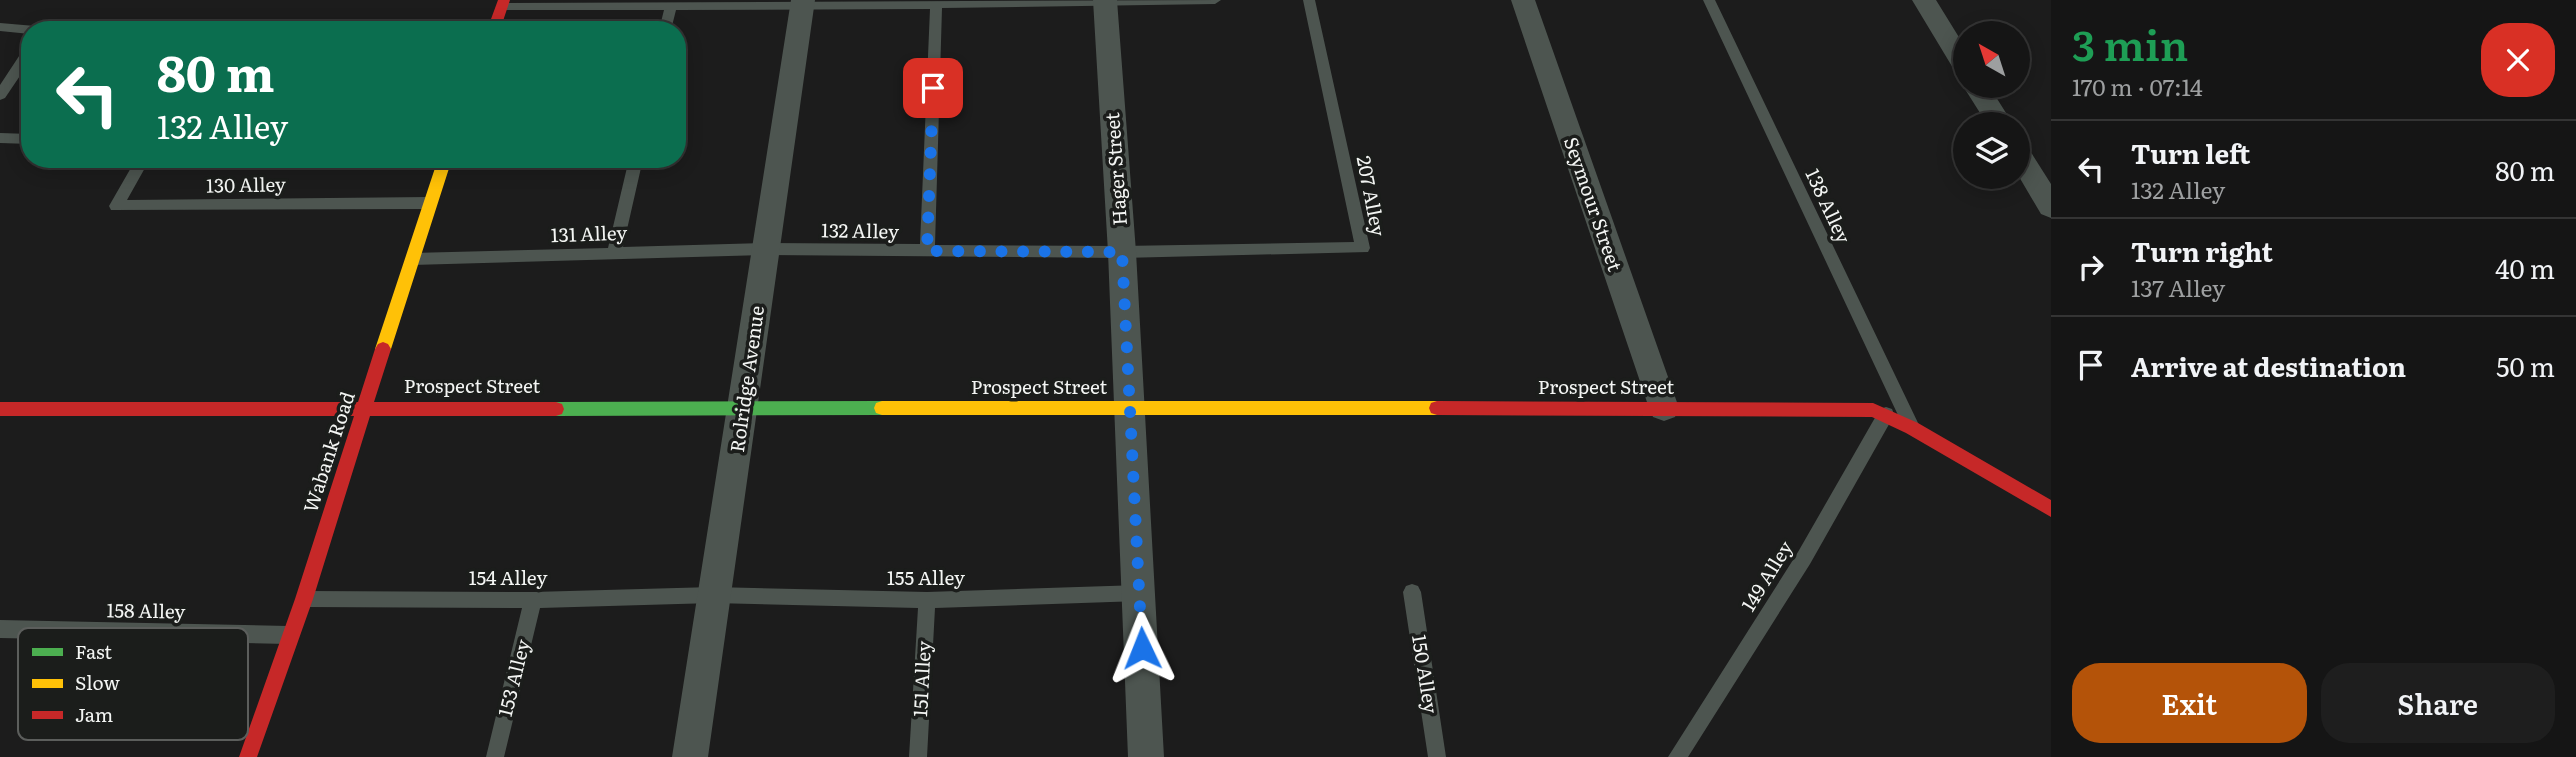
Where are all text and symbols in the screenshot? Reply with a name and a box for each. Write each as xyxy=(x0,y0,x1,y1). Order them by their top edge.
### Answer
text: 3 min xyxy=(2072,12,2188,74)
north arrow xyxy=(1953,21,2030,98)
map controls xyxy=(1953,21,2030,189)
button: close xyxy=(2481,23,2555,97)
text: 80 m xyxy=(157,34,275,107)
icon: left xyxy=(42,49,133,140)
pin xyxy=(903,58,963,118)
icon: arrive xyxy=(914,69,952,107)
text: 170 m · 07:14 xyxy=(2072,69,2203,103)
text: 132 Alley xyxy=(157,101,288,149)
street label: Hager Street xyxy=(1097,111,1133,227)
button: layers xyxy=(1953,112,2030,189)
street label: Seymour Street xyxy=(1558,133,1630,275)
text: Turn left xyxy=(2131,133,2250,172)
icon: left xyxy=(2072,150,2110,188)
text: 80 m xyxy=(2495,150,2555,189)
street label: 207 Alley xyxy=(1351,153,1393,238)
street label: 138 Alley xyxy=(1799,164,1858,247)
street label: 130 Alley xyxy=(206,169,286,199)
text: 132 Alley xyxy=(2131,172,2225,206)
street label: 132 Alley xyxy=(821,215,899,245)
street label: 131 Alley xyxy=(550,218,628,248)
text: Turn right xyxy=(2131,231,2273,270)
icon: right xyxy=(2072,248,2110,286)
text: 40 m xyxy=(2495,248,2555,287)
text: 137 Alley xyxy=(2131,270,2225,304)
street label: Rolridge Avenue xyxy=(722,304,770,454)
icon: arrive xyxy=(2072,346,2110,384)
text: Arrive at destination xyxy=(2131,346,2406,385)
text: 50 m xyxy=(2496,346,2555,385)
street label: Prospect Street xyxy=(404,371,541,399)
street label: Prospect Street xyxy=(971,372,1108,400)
street label: Prospect Street xyxy=(1538,372,1675,400)
street label: Wabank Road xyxy=(295,387,361,516)
street label: 149 Alley xyxy=(1734,535,1799,616)
street label: 154 Alley xyxy=(469,563,547,591)
street label: 155 Alley xyxy=(887,563,965,591)
street label: 158 Alley xyxy=(106,595,186,625)
position arrow xyxy=(1105,611,1179,685)
legend xyxy=(18,628,248,740)
street label: 150 Alley xyxy=(1406,633,1446,715)
street label: 153 Alley xyxy=(490,636,536,719)
text: Fast xyxy=(75,637,112,665)
street label: 151 Alley xyxy=(905,640,937,718)
button: Exit xyxy=(2072,663,2307,743)
button: Share xyxy=(2321,663,2555,743)
text: Slow xyxy=(75,668,120,696)
text: Jam xyxy=(75,700,113,728)

